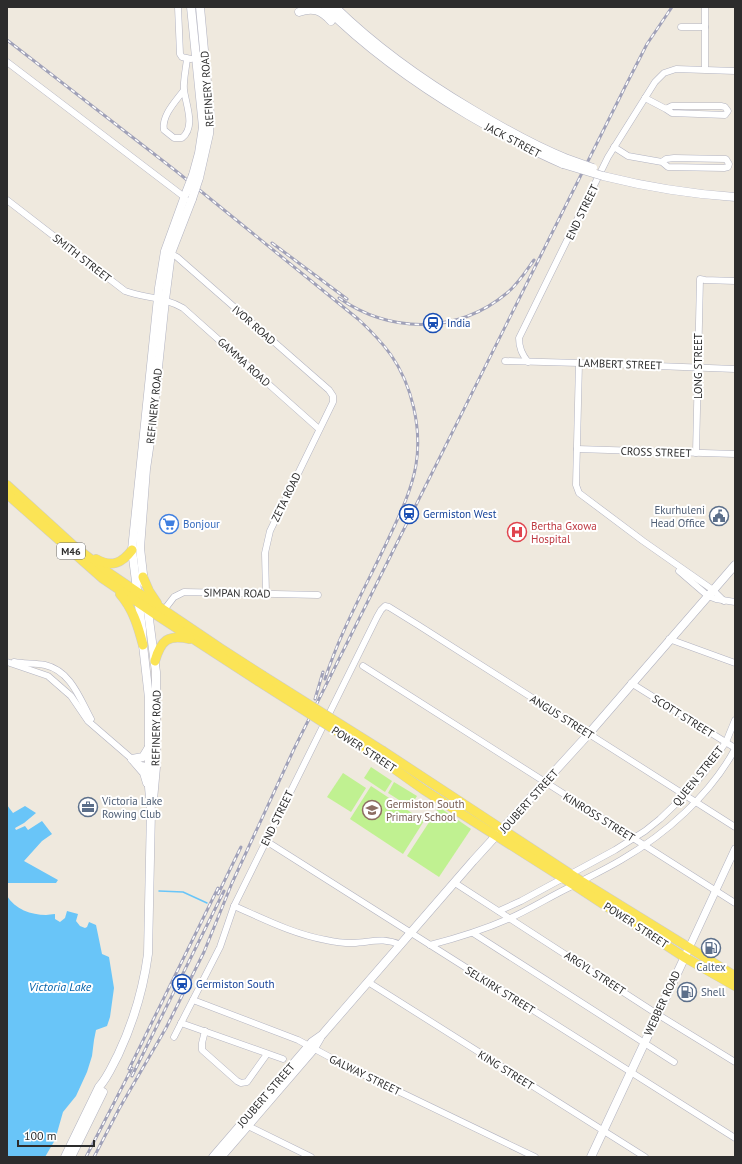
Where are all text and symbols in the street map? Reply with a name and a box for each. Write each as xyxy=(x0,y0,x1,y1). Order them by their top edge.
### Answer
street label: REFINERY ROAD xyxy=(197,50,217,128)
street label: JACK STREET xyxy=(482,119,543,161)
street label: END STREET xyxy=(563,182,601,242)
street label: SMITH STREET xyxy=(50,231,114,285)
street label: IVOR ROAD xyxy=(229,302,279,348)
station icon: India xyxy=(422,312,444,334)
place label: India xyxy=(447,316,471,330)
street label: LONG STREET xyxy=(691,333,705,399)
street label: GAMMA ROAD xyxy=(215,335,273,389)
street label: LAMBERT STREET xyxy=(578,356,662,372)
street label: REFINERY ROAD xyxy=(143,367,165,445)
street label: CROSS STREET xyxy=(620,444,692,460)
street label: ZETA ROAD xyxy=(268,470,304,524)
station icon: Germiston West xyxy=(398,503,420,525)
place label: Ekurhuleni Head Office xyxy=(650,503,705,530)
public building icon: Ekurhuleni Head Office xyxy=(708,505,730,527)
place label: Germiston West xyxy=(423,507,497,521)
supermarket icon: Bonjour xyxy=(158,513,180,535)
place label: Bonjour xyxy=(183,517,220,531)
place label: Bertha Gxowa Hospital xyxy=(531,519,597,546)
hospital icon: Bertha Gxowa Hospital xyxy=(506,521,528,543)
road number: M46 xyxy=(57,543,85,559)
street label: SIMPAN ROAD xyxy=(203,585,271,601)
street label: REFINERY ROAD xyxy=(148,690,164,766)
street label: SCOTT STREET xyxy=(650,691,716,741)
street label: ANGUS STREET xyxy=(527,692,597,742)
street label: POWER STREET xyxy=(329,723,399,775)
street label: QUEEN STREET xyxy=(670,743,726,809)
street label: JOUBERT STREET xyxy=(496,766,561,837)
street label: END STREET xyxy=(258,788,296,848)
street label: KINROSS STREET xyxy=(561,789,637,845)
place label: Victoria Lake Rowing Club xyxy=(101,794,163,821)
office icon: Victoria Lake Rowing Club xyxy=(77,796,99,818)
place label: Germiston South Primary School xyxy=(386,797,464,824)
school or university icon: Germiston South Primary School xyxy=(361,799,383,821)
street label: POWER STREET xyxy=(601,899,671,951)
fuel station icon: Caltex xyxy=(700,937,722,959)
street label: ARGYL STREET xyxy=(562,948,628,998)
place label: Caltex xyxy=(696,960,726,974)
street label: SELKIRK STREET xyxy=(463,963,537,1017)
street label: WEBBER ROAD xyxy=(641,968,683,1038)
station icon: Germiston South xyxy=(171,973,193,995)
place label: Germiston South xyxy=(196,977,274,991)
water label: Victoria Lake xyxy=(29,979,92,994)
fuel station icon: Shell xyxy=(676,981,698,1003)
place label: Shell xyxy=(701,985,726,999)
street label: KING STREET xyxy=(475,1047,537,1093)
street label: GALWAY STREET xyxy=(327,1052,403,1098)
street label: JOUBERT STREET xyxy=(233,1060,298,1131)
scale bar xyxy=(18,1122,94,1148)
text: 100 m xyxy=(24,1128,57,1143)

